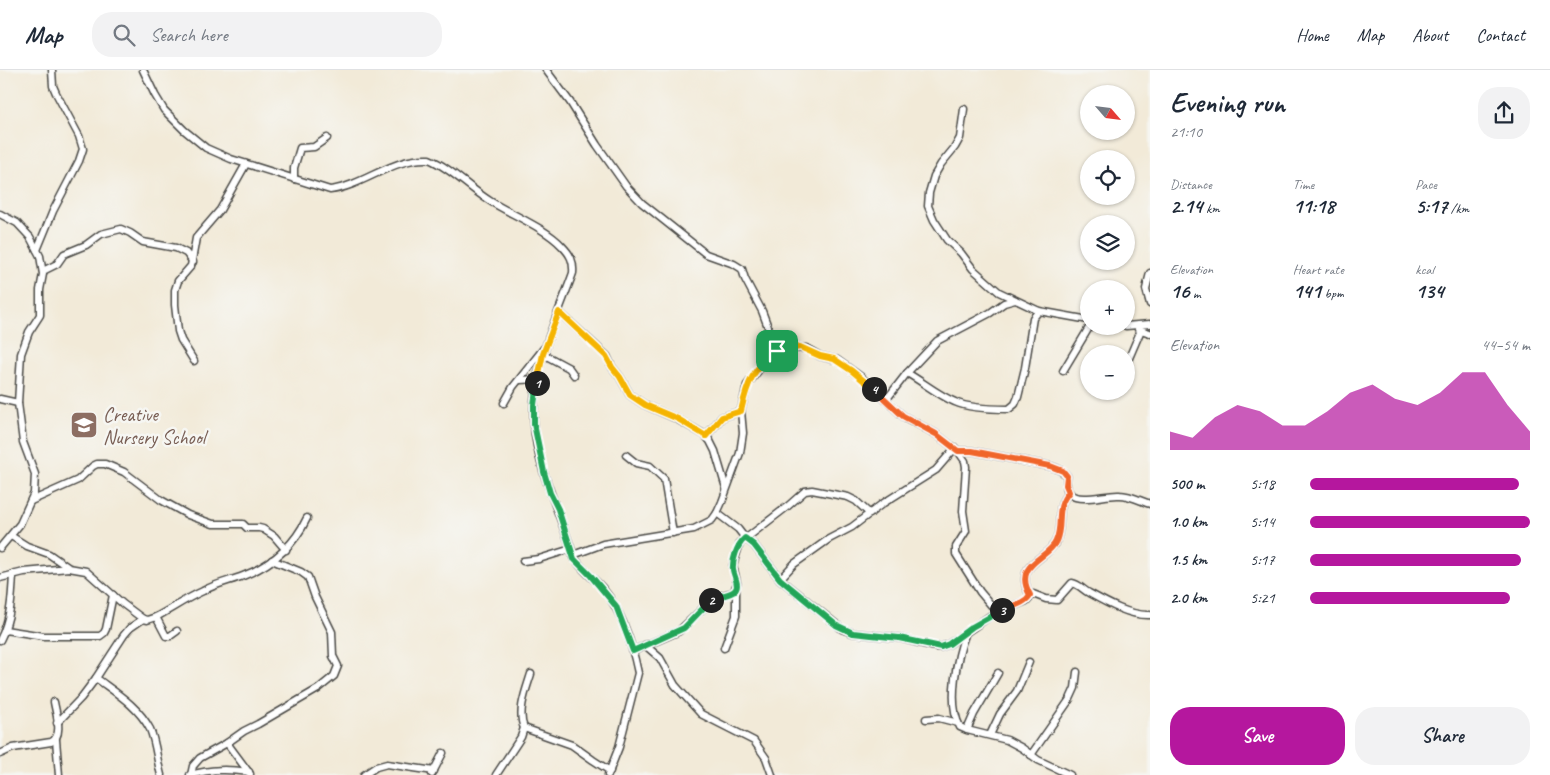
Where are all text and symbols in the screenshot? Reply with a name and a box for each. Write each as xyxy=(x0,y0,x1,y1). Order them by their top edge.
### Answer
search box xyxy=(92,12,442,57)
text: Map xyxy=(25,20,62,50)
icon: search xyxy=(110,21,138,49)
text: Search here xyxy=(150,23,228,47)
text: Home xyxy=(1296,24,1329,46)
text: Map xyxy=(1357,24,1384,46)
text: About xyxy=(1412,24,1448,46)
text: Contact xyxy=(1476,24,1525,46)
north arrow xyxy=(1080,85,1135,140)
map controls xyxy=(1080,85,1135,400)
text: Evening run xyxy=(1170,85,1285,120)
button: share xyxy=(1478,87,1530,139)
text: 21:10 xyxy=(1170,122,1202,142)
button: locate xyxy=(1080,150,1135,205)
text: Distance xyxy=(1170,176,1212,193)
text: Time xyxy=(1293,176,1314,193)
text: Pace xyxy=(1415,176,1437,193)
text: 2.14 xyxy=(1170,193,1203,219)
text: 11:18 xyxy=(1293,193,1335,219)
text: 5:17 xyxy=(1415,193,1447,219)
text: km xyxy=(1203,200,1220,217)
text: /km xyxy=(1447,200,1469,217)
button: layers xyxy=(1080,215,1135,270)
text: Elevation xyxy=(1170,261,1213,278)
text: Heart rate xyxy=(1293,261,1344,278)
text: kcal xyxy=(1415,261,1434,278)
text: 16 xyxy=(1170,278,1189,304)
text: 141 xyxy=(1293,278,1321,304)
text: 134 xyxy=(1415,278,1444,304)
button: + xyxy=(1080,280,1135,335)
text: m xyxy=(1189,285,1201,302)
text: bpm xyxy=(1321,285,1344,302)
pin xyxy=(756,330,798,372)
text: Elevation xyxy=(1170,335,1219,355)
text: 44–54 m xyxy=(1481,335,1530,355)
icon: arrive xyxy=(763,337,791,365)
button: − xyxy=(1080,345,1135,400)
pin: 1 xyxy=(524,370,550,396)
text: 1 xyxy=(534,375,541,392)
pin: 4 xyxy=(862,376,886,402)
text: 4 xyxy=(871,381,878,398)
place label: Creative Nursery School xyxy=(103,402,209,450)
school or university icon: Creative Nursery School xyxy=(69,410,99,440)
text: 500 m xyxy=(1170,474,1204,494)
text: 5:18 xyxy=(1250,474,1275,494)
text: 1.0 km xyxy=(1170,512,1207,532)
text: 5:14 xyxy=(1250,512,1275,532)
text: 1.5 km xyxy=(1170,550,1207,570)
text: 5:17 xyxy=(1250,550,1275,570)
pin: 2 xyxy=(698,588,724,612)
text: 2.0 km xyxy=(1170,588,1207,608)
text: 5:21 xyxy=(1250,588,1275,608)
text: 2 xyxy=(708,592,715,609)
pin: 3 xyxy=(990,598,1014,622)
text: 3 xyxy=(999,602,1006,619)
button: Save xyxy=(1170,707,1345,765)
button: Share xyxy=(1355,707,1530,765)

